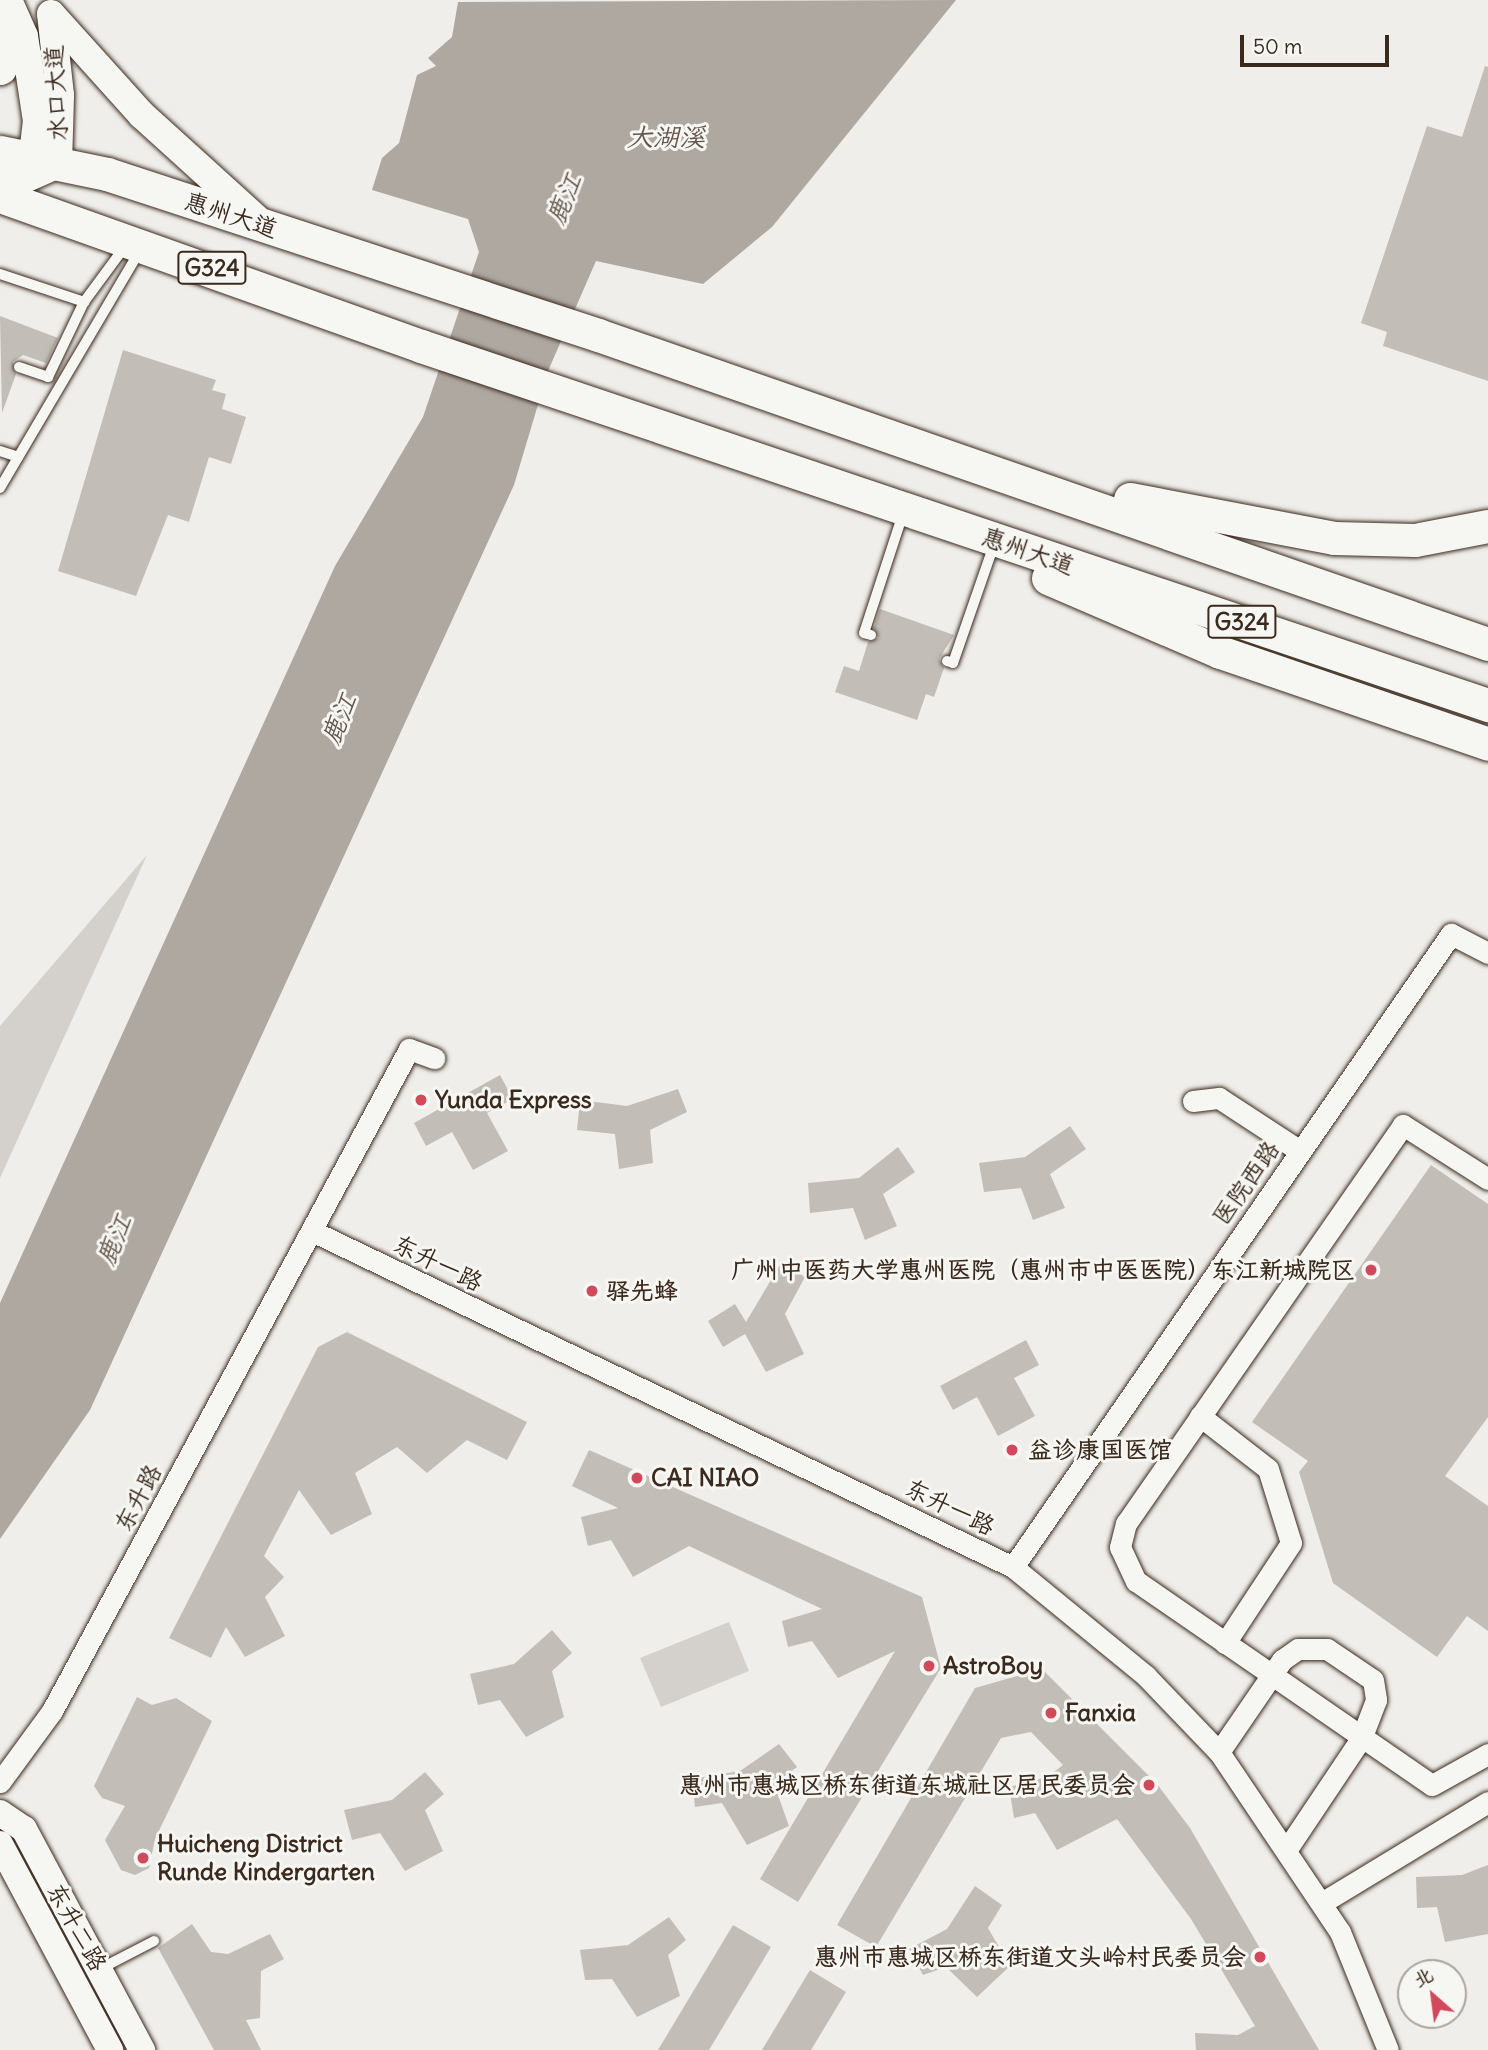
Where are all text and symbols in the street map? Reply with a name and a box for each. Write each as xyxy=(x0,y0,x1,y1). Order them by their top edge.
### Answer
scale bar xyxy=(1243,21,1392,65)
text: 50 m xyxy=(1253,33,1302,60)
street label: 水口大道 xyxy=(39,44,73,142)
water label: 大湖溪 xyxy=(627,121,705,153)
water label: 鹿江 xyxy=(539,169,589,229)
street label: 惠州大道 xyxy=(181,186,281,244)
road number: G324 xyxy=(177,248,247,288)
street label: 惠州大道 xyxy=(978,522,1078,580)
road number: G324 xyxy=(1207,602,1277,642)
water label: 鹿江 xyxy=(314,689,364,749)
place label: Yunda Express xyxy=(435,1086,592,1114)
marker: Yunda Express xyxy=(413,1092,429,1108)
street label: 医院西路 xyxy=(1207,1135,1285,1231)
water label: 鹿江 xyxy=(89,1210,139,1270)
street label: 东升一路 xyxy=(389,1229,487,1297)
place label: 广州中医药大学惠州医院（惠州市中医医院）东江新城院区 xyxy=(731,1256,1355,1284)
marker: 广州中医药大学惠州医院（惠州市中医医院）东江新城院区 xyxy=(1361,1260,1381,1280)
place label: 驿先蜂 xyxy=(606,1277,678,1305)
marker: 驿先蜂 xyxy=(584,1283,600,1299)
place label: 益诊康国医馆 xyxy=(1028,1436,1172,1464)
marker: 益诊康国医馆 xyxy=(1002,1440,1022,1460)
street label: 东升路 xyxy=(108,1459,168,1537)
place label: CAI NIAO xyxy=(651,1464,759,1492)
marker: CAI NIAO xyxy=(629,1470,645,1486)
street label: 东升一路 xyxy=(901,1473,999,1541)
place label: AstroBoy xyxy=(943,1652,1043,1680)
marker: AstroBoy xyxy=(921,1658,937,1674)
place label: Fanxia xyxy=(1065,1699,1136,1727)
marker: Fanxia xyxy=(1043,1705,1059,1721)
place label: 惠州市惠城区桥东街道东城社区居民委员会 xyxy=(679,1771,1135,1799)
marker: 惠州市惠城区桥东街道东城社区居民委员会 xyxy=(1141,1777,1157,1793)
place label: Huicheng District Runde Kindergarten xyxy=(157,1830,375,1886)
marker: Huicheng District Runde Kindergarten xyxy=(135,1850,151,1866)
street label: 东升二路 xyxy=(41,1878,113,1976)
place label: 惠州市惠城区桥东街道文头岭村民委员会 xyxy=(814,1943,1246,1971)
marker: 惠州市惠城区桥东街道文头岭村民委员会 xyxy=(1252,1949,1268,1965)
north arrow xyxy=(1397,1959,1467,2029)
text: 北 xyxy=(1409,1962,1437,1992)

